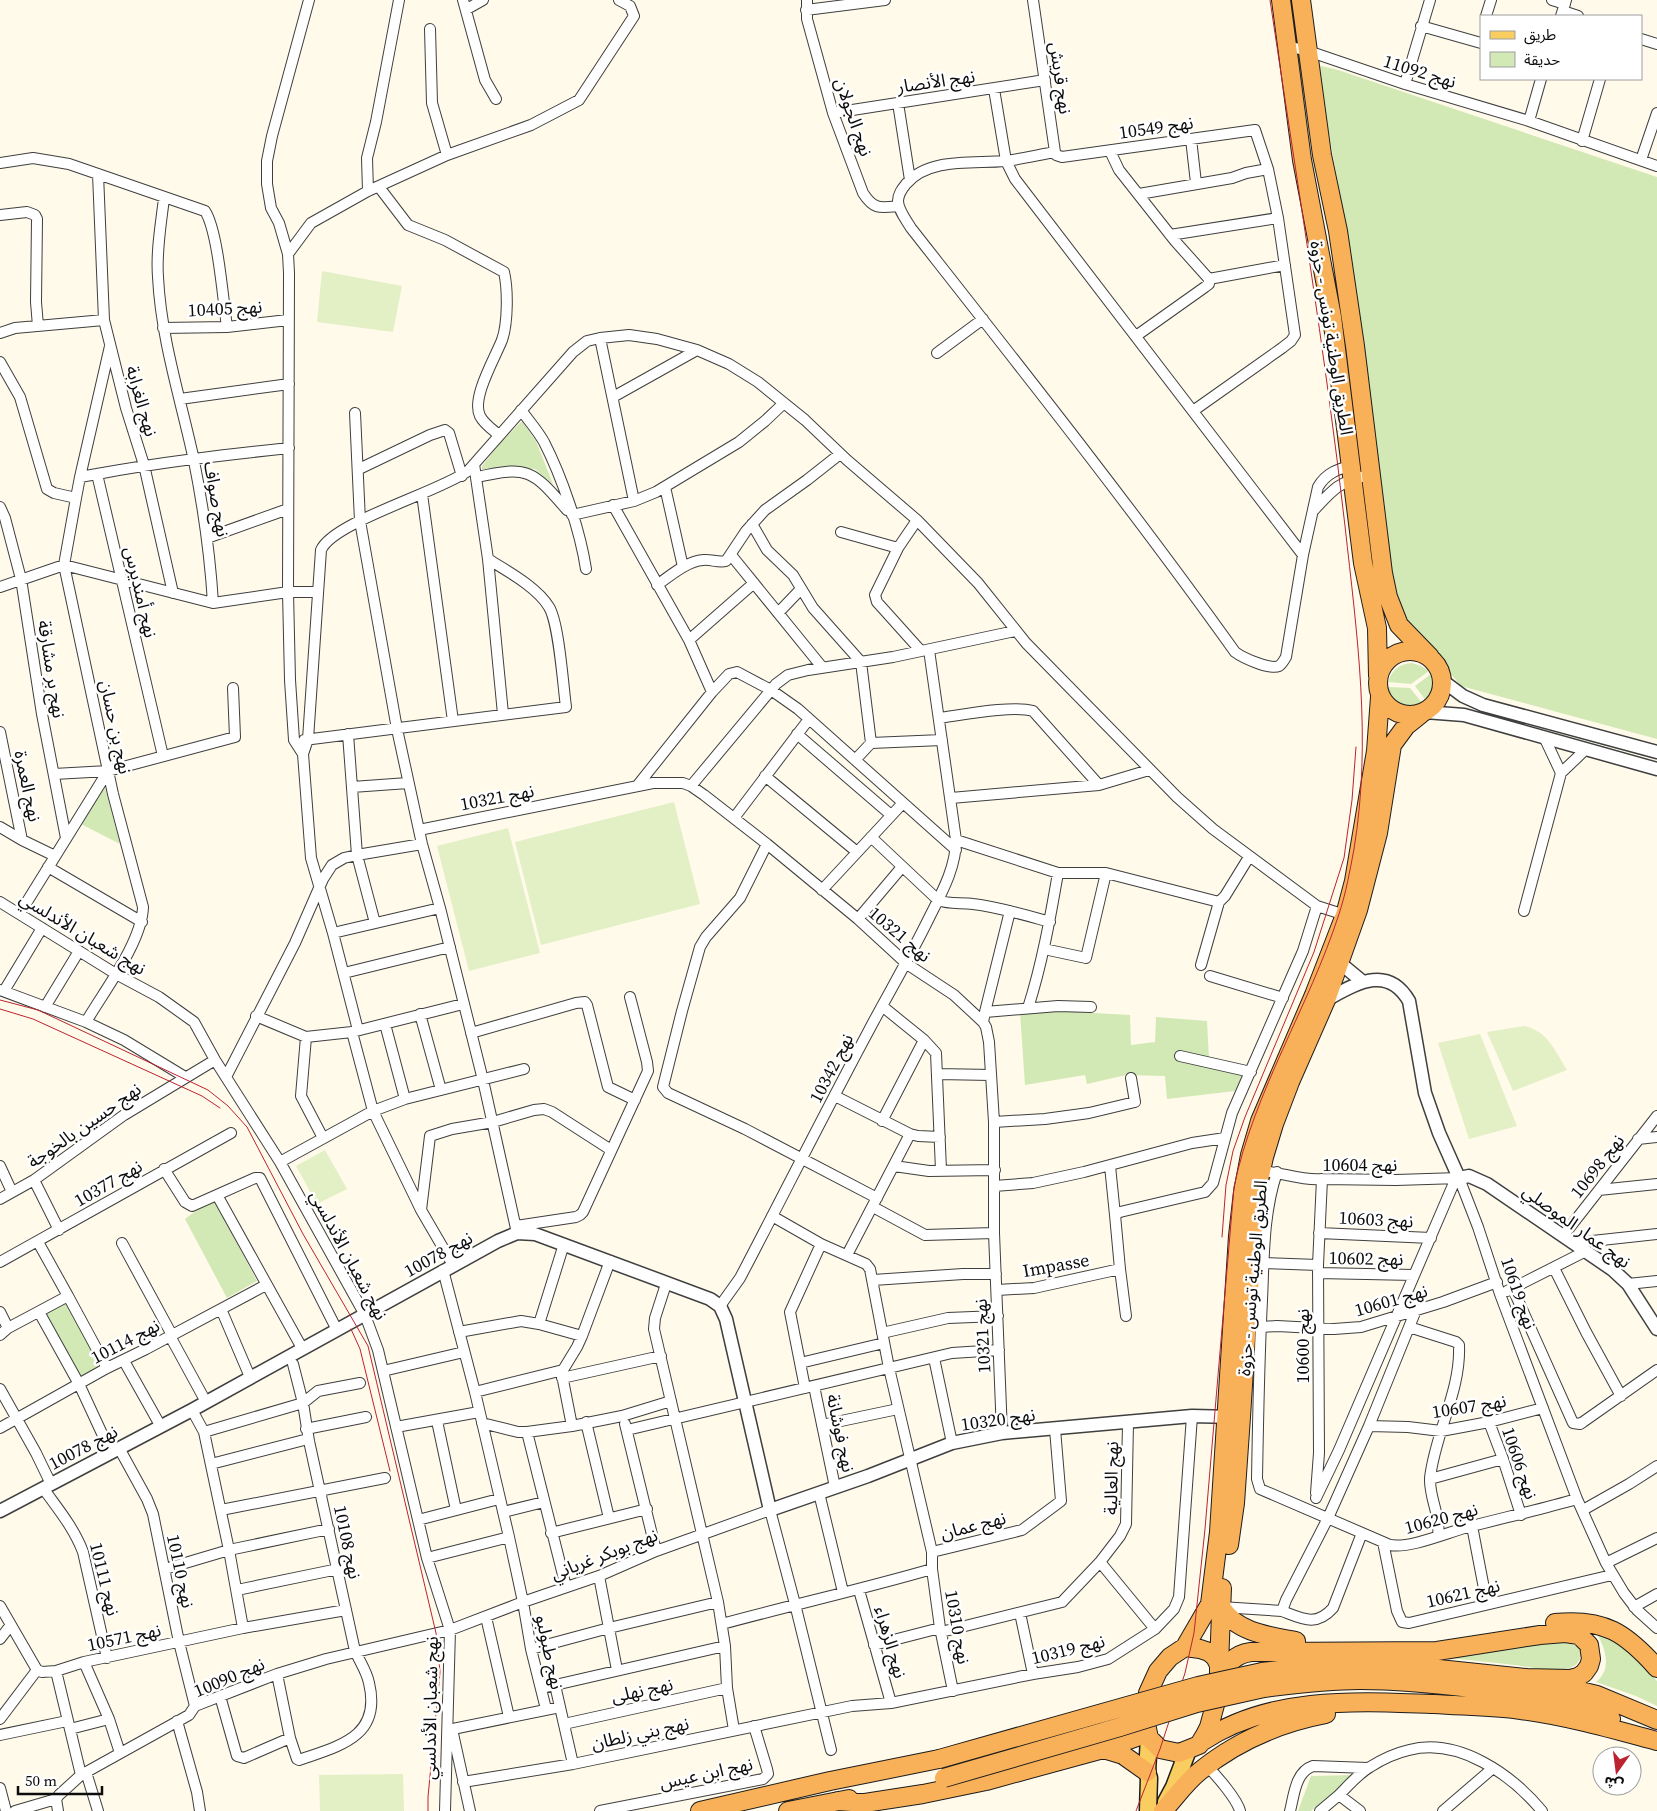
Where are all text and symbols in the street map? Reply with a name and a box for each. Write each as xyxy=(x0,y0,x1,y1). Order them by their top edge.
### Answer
legend xyxy=(1480,15,1642,80)
text: طريق xyxy=(1524,24,1556,45)
street label: نهج قريش xyxy=(1043,40,1078,116)
street label: نهج 11092 xyxy=(1380,48,1459,95)
text: حديقة xyxy=(1524,49,1560,70)
street label: نهج الأنصار xyxy=(894,63,977,100)
street label: نهج الجولان xyxy=(828,74,879,160)
street label: نهج 10549 xyxy=(1117,109,1195,146)
street label: الطريق الوطنية تونس - حزوة xyxy=(1304,239,1360,437)
street label: نهج 10405 xyxy=(187,294,263,323)
street label: نهج الغرابة xyxy=(119,363,164,440)
street label: نهج صواف xyxy=(197,459,236,539)
street label: نهج أمنديرس xyxy=(117,544,164,640)
street label: نهج بر مشارقة xyxy=(31,618,72,720)
street label: نهج بن حسان xyxy=(93,678,138,777)
street label: نهج العمرة xyxy=(7,748,48,824)
street label: نهج 10321 xyxy=(458,778,536,817)
street label: نهج شعبان الأندلسي xyxy=(14,885,151,982)
street label: نهج 10321 xyxy=(863,900,937,968)
street label: نهج 10342 xyxy=(803,1029,860,1107)
street label: نهج حسين بالخوجة xyxy=(22,1076,147,1174)
street label: نهج 10698 xyxy=(1564,1129,1631,1204)
street label: نهج 10604 xyxy=(1323,1152,1397,1178)
street label: نهج 10377 xyxy=(69,1153,147,1213)
street label: نهج عمار الموصلي xyxy=(1517,1178,1636,1275)
street label: الطريق الوطنية تونس - حزوة xyxy=(1231,1179,1273,1377)
street label: نهج شعبان الأندلسي xyxy=(303,1186,394,1325)
street label: نهج 10603 xyxy=(1338,1205,1414,1234)
street label: نهج 10078 xyxy=(399,1225,477,1284)
street label: نهج 10602 xyxy=(1328,1245,1404,1272)
street label: Impasse xyxy=(1021,1247,1091,1283)
street label: نهج 10619 xyxy=(1494,1254,1543,1333)
street label: نهج 10601 xyxy=(1352,1278,1431,1323)
street label: نهج 10321 xyxy=(968,1298,997,1374)
street label: نهج 10600 xyxy=(1290,1309,1316,1383)
street label: نهج 10114 xyxy=(86,1312,164,1370)
street label: نهج 10607 xyxy=(1430,1388,1508,1425)
street label: نهج فوشانة xyxy=(820,1392,861,1475)
street label: نهج 10320 xyxy=(959,1401,1037,1438)
street label: نهج 10078 xyxy=(44,1418,122,1476)
street label: نهج 10606 xyxy=(1495,1424,1544,1503)
street label: نهج العالية xyxy=(1098,1441,1125,1515)
street label: نهج 10620 xyxy=(1402,1496,1481,1541)
street label: نهج 10108 xyxy=(327,1503,368,1581)
street label: نهج عمان xyxy=(938,1505,1009,1546)
street label: نهج بوبكر غرياني xyxy=(547,1522,662,1587)
street label: نهج 10110 xyxy=(160,1532,201,1610)
street label: نهج 10111 xyxy=(83,1540,126,1619)
street label: نهج 10621 xyxy=(1424,1572,1503,1615)
street label: نهج 10310 xyxy=(938,1588,977,1666)
street label: نهج الزهراء xyxy=(868,1603,913,1681)
street label: نهج طبولبو xyxy=(529,1612,570,1692)
street label: نهج 10571 xyxy=(85,1617,163,1658)
street label: نهج 10319 xyxy=(1029,1628,1108,1671)
street label: نهج شعبان الأندلسي xyxy=(416,1636,445,1780)
street label: نهج 10090 xyxy=(190,1651,269,1704)
street label: نهج نهلى xyxy=(609,1671,675,1710)
street label: نهج بني زلطان xyxy=(589,1710,692,1757)
north arrow xyxy=(1592,1746,1642,1796)
street label: نهج ابن عيس xyxy=(657,1751,755,1796)
scale bar xyxy=(18,1764,101,1796)
text: 50 m xyxy=(25,1770,57,1791)
text: ش xyxy=(1602,1772,1626,1796)

